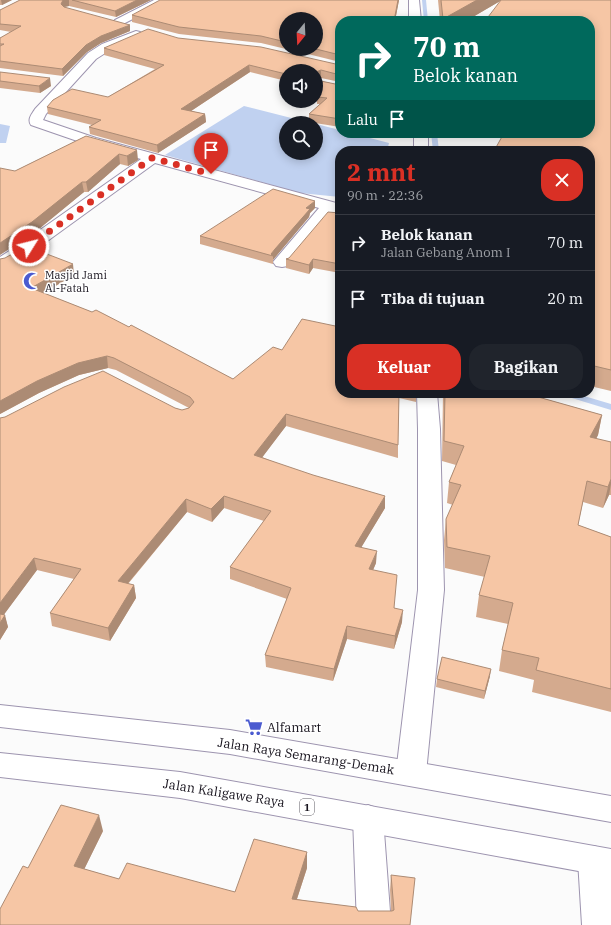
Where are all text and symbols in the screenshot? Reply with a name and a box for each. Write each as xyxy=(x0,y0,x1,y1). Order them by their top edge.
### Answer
north arrow xyxy=(279,12,323,56)
map controls xyxy=(279,12,323,160)
text: 70 m xyxy=(413,28,480,65)
icon: right xyxy=(347,32,399,84)
button: sound xyxy=(279,64,323,108)
text: Belok kanan xyxy=(413,64,518,87)
icon: arrive xyxy=(386,108,408,130)
text: Lalu xyxy=(347,110,378,129)
button: search xyxy=(279,116,323,160)
pin xyxy=(194,133,228,174)
icon: arrive xyxy=(200,139,222,161)
text: 2 mnt xyxy=(347,156,415,188)
button: close xyxy=(541,159,583,201)
text: 90 m · 22:36 xyxy=(347,187,423,204)
position arrow xyxy=(8,225,50,267)
text: Belok kanan xyxy=(381,225,473,244)
icon: right xyxy=(347,232,369,254)
text: 70 m xyxy=(547,233,583,252)
text: Jalan Gebang Anom I xyxy=(381,244,511,261)
place label: Masjid Jami Al-Fatah xyxy=(45,268,107,295)
mosque icon: Masjid Jami Al-Fatah xyxy=(22,271,42,291)
icon: arrive xyxy=(347,288,369,310)
text: Tiba di tujuan xyxy=(381,289,485,308)
text: 20 m xyxy=(547,289,583,308)
button: Keluar xyxy=(347,344,461,390)
button: Bagikan xyxy=(469,344,583,390)
supermarket icon: Alfamart xyxy=(244,717,264,737)
place label: Alfamart xyxy=(267,719,322,736)
street label: Jalan Raya Semarang-Demak xyxy=(216,734,396,778)
street label: Jalan Kaligawe Raya xyxy=(162,775,286,811)
road number: 1 xyxy=(300,799,314,815)

